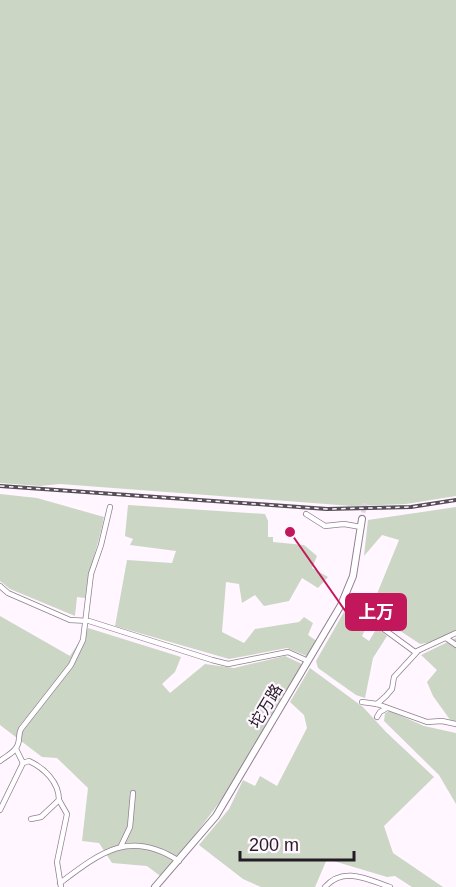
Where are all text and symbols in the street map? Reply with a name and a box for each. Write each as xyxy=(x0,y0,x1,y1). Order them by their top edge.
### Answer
callout: 上万 xyxy=(346,594,406,630)
text: 上万 xyxy=(358,602,394,622)
street label: 坨万路 xyxy=(246,681,286,731)
scale bar xyxy=(240,824,354,862)
text: 200 m xyxy=(249,835,299,855)

